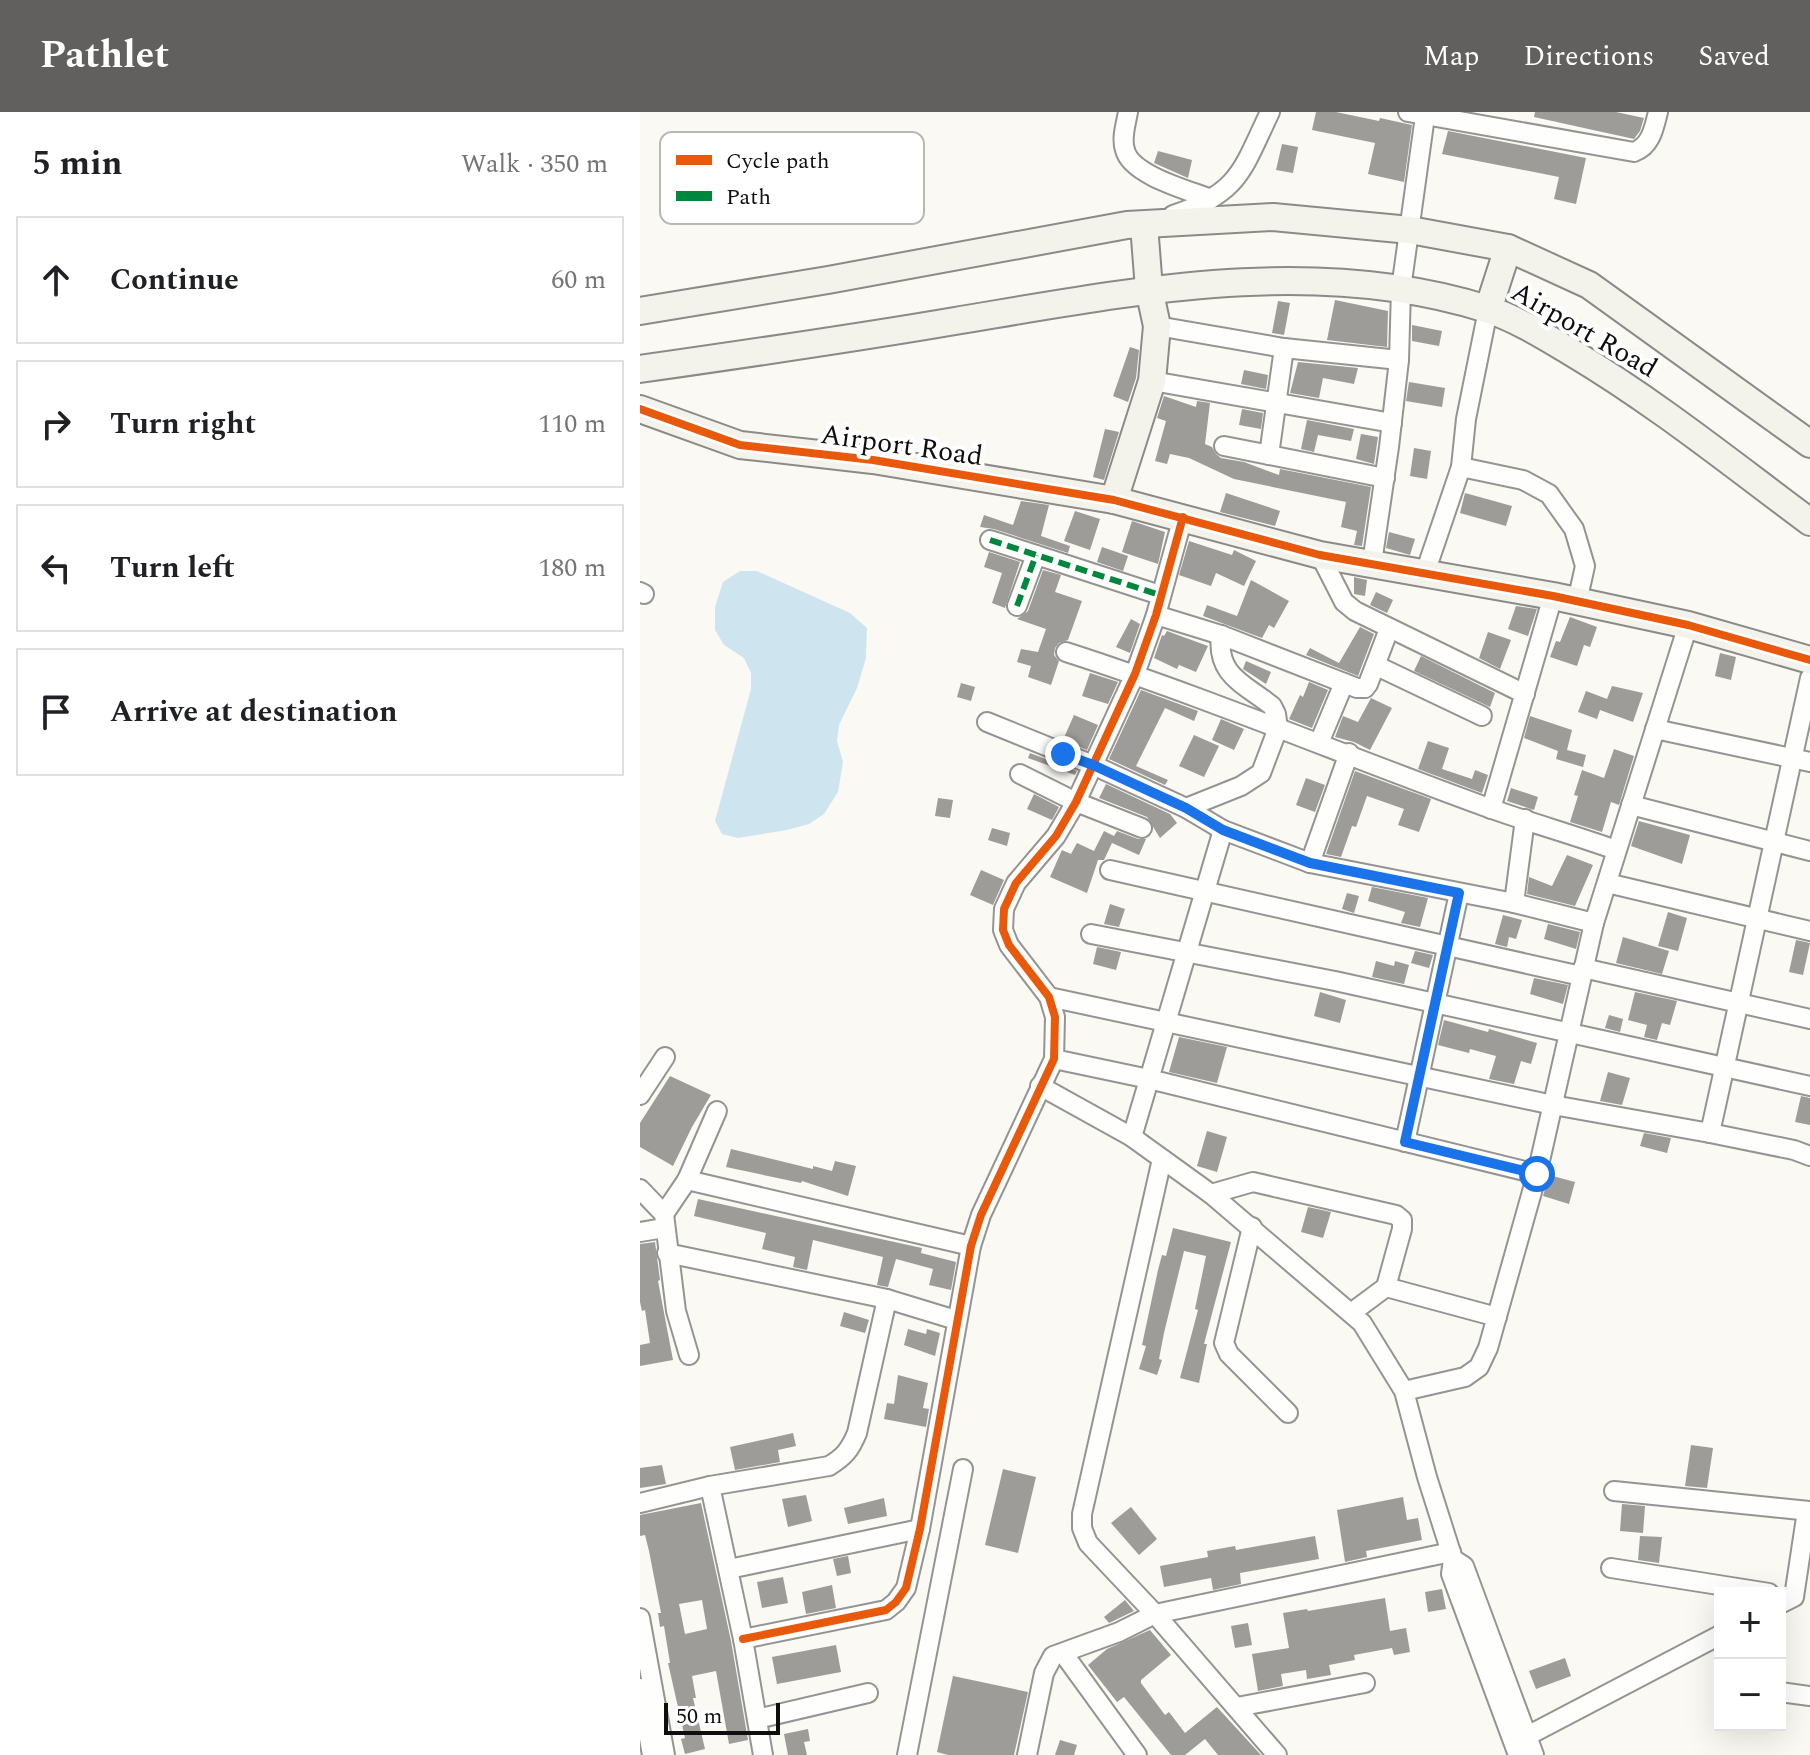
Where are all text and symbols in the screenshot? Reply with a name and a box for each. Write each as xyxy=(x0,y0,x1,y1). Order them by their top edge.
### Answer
text: Pathlet xyxy=(40,27,169,85)
text: Map xyxy=(1423,35,1480,78)
text: Directions xyxy=(1524,35,1654,78)
text: Saved xyxy=(1698,35,1770,78)
legend xyxy=(660,132,924,224)
text: 5 min xyxy=(32,138,122,190)
text: Walk · 350 m xyxy=(461,144,608,184)
text: Cycle path xyxy=(726,145,830,178)
text: Path xyxy=(726,181,771,214)
text: Continue xyxy=(110,257,239,303)
icon: ahead xyxy=(34,258,78,302)
text: 60 m xyxy=(551,260,606,300)
street label: Airport Road xyxy=(1503,271,1666,390)
text: Turn right xyxy=(110,401,256,447)
icon: right xyxy=(34,402,78,446)
text: 110 m xyxy=(538,404,606,444)
street label: Airport Road xyxy=(818,413,986,478)
text: Turn left xyxy=(110,545,235,591)
icon: left xyxy=(34,546,78,590)
text: 180 m xyxy=(538,548,606,588)
text: Arrive at destination xyxy=(110,689,397,735)
icon: arrive xyxy=(34,690,78,734)
route end xyxy=(1045,736,1081,772)
route start xyxy=(1519,1156,1555,1192)
map controls xyxy=(1714,1587,1786,1731)
button: + xyxy=(1714,1587,1786,1659)
button: − xyxy=(1714,1659,1786,1731)
scale bar xyxy=(664,1699,780,1735)
text: 50 m xyxy=(676,1700,722,1733)

